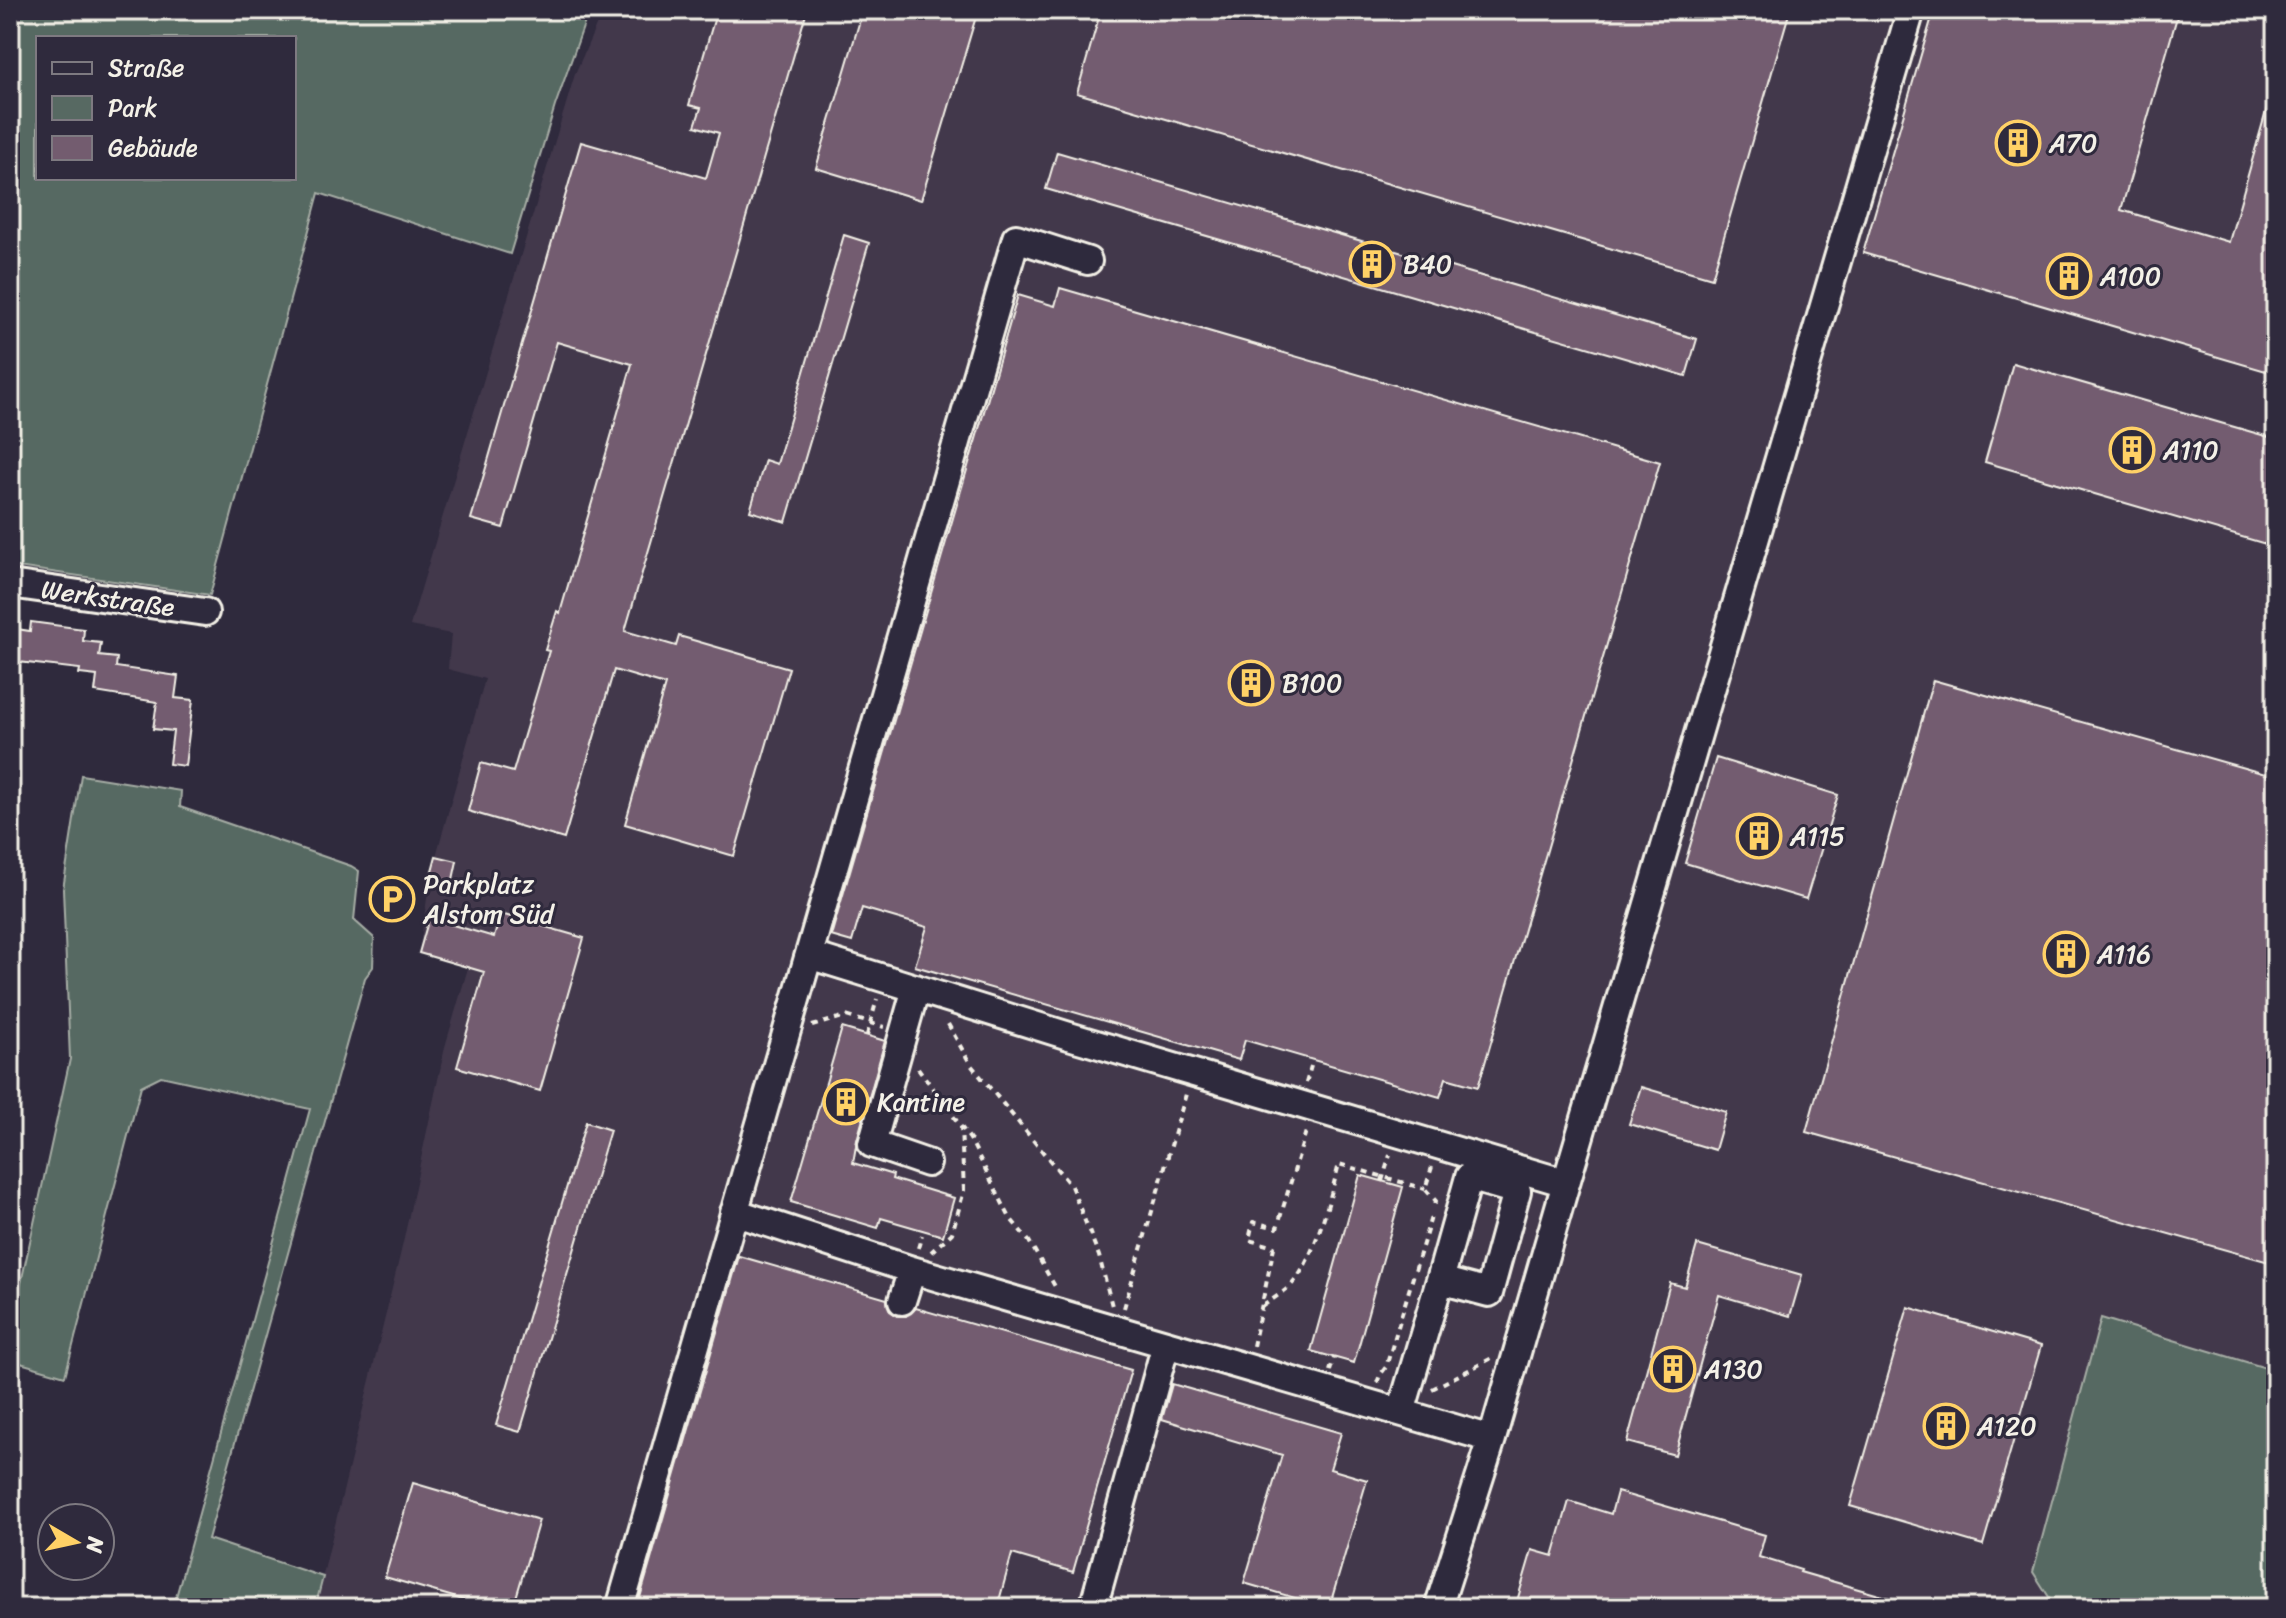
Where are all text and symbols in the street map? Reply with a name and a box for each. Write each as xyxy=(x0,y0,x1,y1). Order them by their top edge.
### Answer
legend xyxy=(36,36,296,180)
text: Straße xyxy=(108,47,184,89)
text: Park xyxy=(108,87,157,129)
building icon: A70 xyxy=(1994,119,2042,167)
place label: A70 xyxy=(2048,120,2097,166)
text: Gebäude xyxy=(108,127,198,169)
building icon: B40 xyxy=(1348,240,1396,288)
place label: B40 xyxy=(1403,241,1452,287)
building icon: A100 xyxy=(2045,252,2093,300)
place label: A100 xyxy=(2099,253,2161,299)
building icon: A110 xyxy=(2108,426,2156,474)
place label: A110 xyxy=(2162,427,2219,473)
street label: Werkstraße xyxy=(38,566,178,630)
building icon: B100 xyxy=(1227,659,1275,707)
place label: B100 xyxy=(1282,660,1342,706)
building icon: A115 xyxy=(1735,812,1783,860)
place label: A115 xyxy=(1789,813,1845,859)
place label: Parkplatz Alstom Süd xyxy=(422,861,556,937)
parking icon: Parkplatz Alstom Süd xyxy=(368,875,416,923)
building icon: A116 xyxy=(2042,930,2090,978)
place label: A116 xyxy=(2096,931,2151,977)
building icon: Kantine xyxy=(822,1078,870,1126)
place label: Kantine xyxy=(877,1079,966,1125)
building icon: A130 xyxy=(1649,1345,1697,1393)
place label: A130 xyxy=(1703,1346,1763,1392)
building icon: A120 xyxy=(1922,1402,1970,1450)
place label: A120 xyxy=(1976,1403,2037,1449)
north arrow xyxy=(36,1502,116,1582)
text: N xyxy=(75,1533,116,1556)

